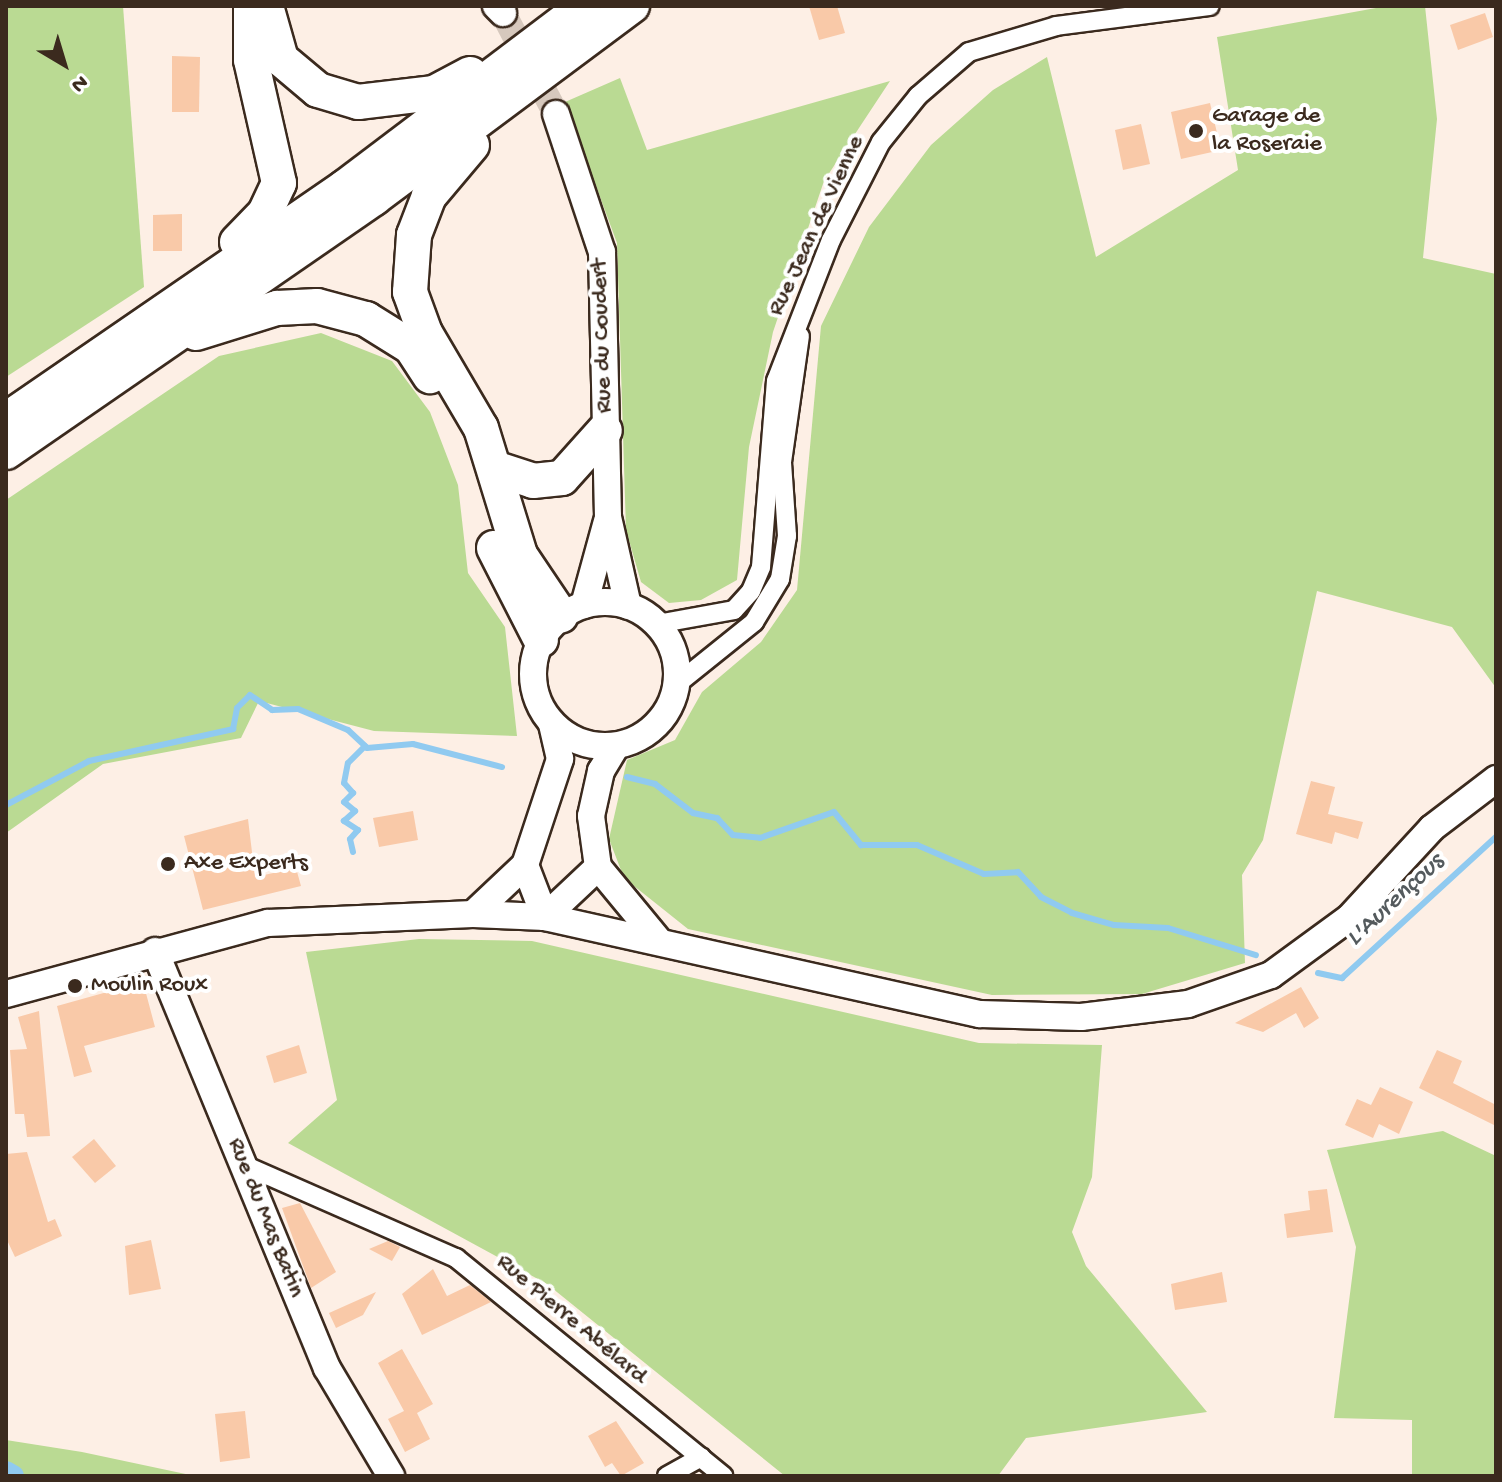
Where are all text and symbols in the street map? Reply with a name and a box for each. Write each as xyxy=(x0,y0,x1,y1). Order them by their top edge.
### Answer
north arrow xyxy=(24,24,104,104)
text: N xyxy=(65,68,92,98)
place label: Garage de la Roseraie xyxy=(1212,103,1322,159)
marker: Garage de la Roseraie xyxy=(1187,122,1205,140)
street label: Rue Jean de Vienne xyxy=(763,131,871,321)
street label: Rue du Coudert xyxy=(586,258,620,414)
water label: L'Aurençous xyxy=(1340,848,1452,954)
place label: Axe Experts xyxy=(184,850,308,878)
marker: Axe Experts xyxy=(159,855,177,873)
place label: Moulin Roux xyxy=(91,972,208,1000)
marker: Moulin Roux xyxy=(66,977,84,995)
street label: Rue du Mas Batin xyxy=(220,1134,310,1302)
street label: Rue Pierre Abélard xyxy=(490,1248,652,1392)

